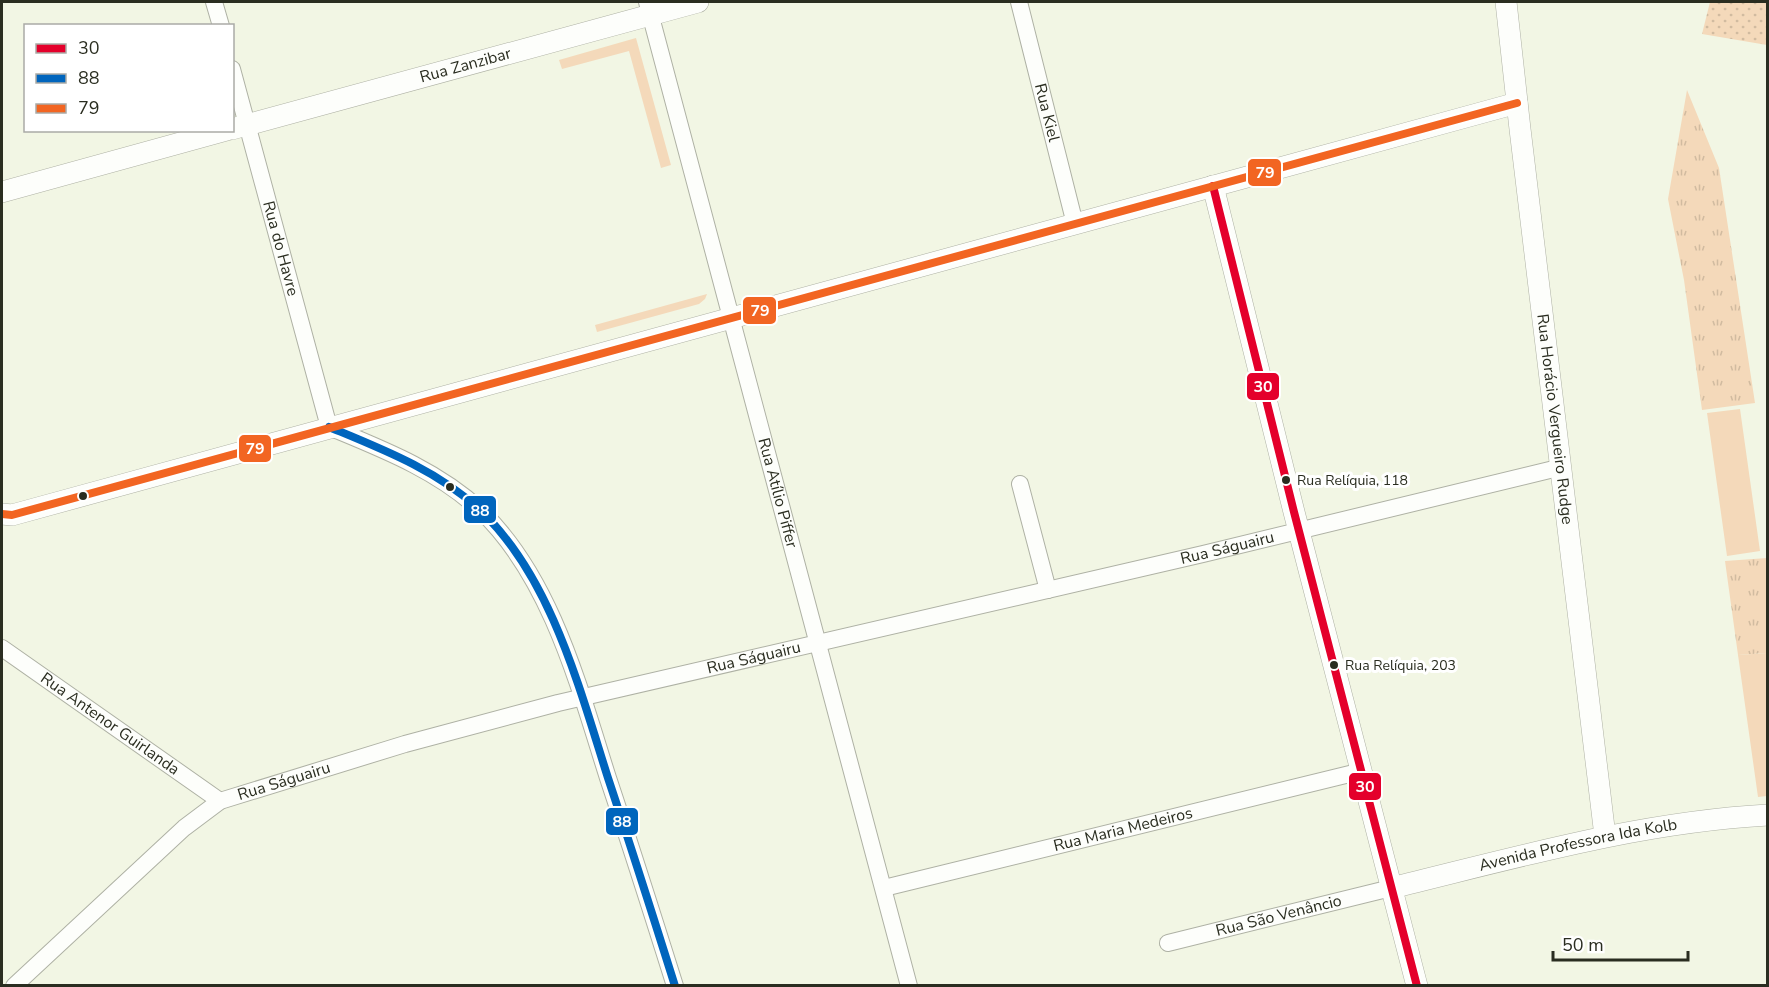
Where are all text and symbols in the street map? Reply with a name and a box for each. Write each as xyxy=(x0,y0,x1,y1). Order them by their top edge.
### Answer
legend xyxy=(24,24,234,132)
text: 30 xyxy=(78,36,100,60)
street label: Rua Zanzibar xyxy=(417,42,514,88)
text: 88 xyxy=(78,66,100,90)
street label: Rua Kiel xyxy=(1029,81,1065,144)
text: 79 xyxy=(78,96,100,120)
line badge: 79 xyxy=(1247,158,1282,187)
text: 79 xyxy=(1255,162,1275,184)
street label: Rua do Havre xyxy=(257,199,304,299)
line badge: 79 xyxy=(742,296,777,325)
text: 79 xyxy=(750,300,770,322)
street label: Rua Horácio Vergueiro Rudge xyxy=(1531,312,1578,526)
line badge: 30 xyxy=(1246,372,1280,401)
text: 30 xyxy=(1253,376,1273,398)
line badge: 79 xyxy=(238,434,272,463)
street label: Rua Atílio Piffer xyxy=(753,435,803,551)
text: 79 xyxy=(245,438,265,460)
place label: Rua Relíquia, 118 xyxy=(1297,471,1408,490)
marker: Rua Relíquia, 118 xyxy=(1280,474,1292,486)
unlabelled marker xyxy=(444,481,456,493)
unlabelled marker xyxy=(77,490,89,502)
line badge: 88 xyxy=(463,495,497,524)
text: 88 xyxy=(470,500,490,522)
street label: Rua Ságuairu xyxy=(1178,526,1276,570)
street label: Rua Ságuairu xyxy=(705,636,803,679)
place label: Rua Relíquia, 203 xyxy=(1345,656,1456,675)
marker: Rua Relíquia, 203 xyxy=(1328,659,1340,671)
street label: Rua Antenor Guirlanda xyxy=(36,667,184,780)
street label: Rua Ságuairu xyxy=(235,757,333,806)
line badge: 30 xyxy=(1348,772,1382,801)
text: 30 xyxy=(1355,776,1375,798)
street label: Rua Maria Medeiros xyxy=(1051,802,1195,857)
line badge: 88 xyxy=(605,807,639,836)
text: 88 xyxy=(612,811,632,833)
street label: Avenida Professora Ida Kolb xyxy=(1477,814,1679,877)
street label: Rua São Venâncio xyxy=(1213,890,1344,942)
scale bar xyxy=(1553,924,1688,962)
text: 50 m xyxy=(1562,933,1604,957)

